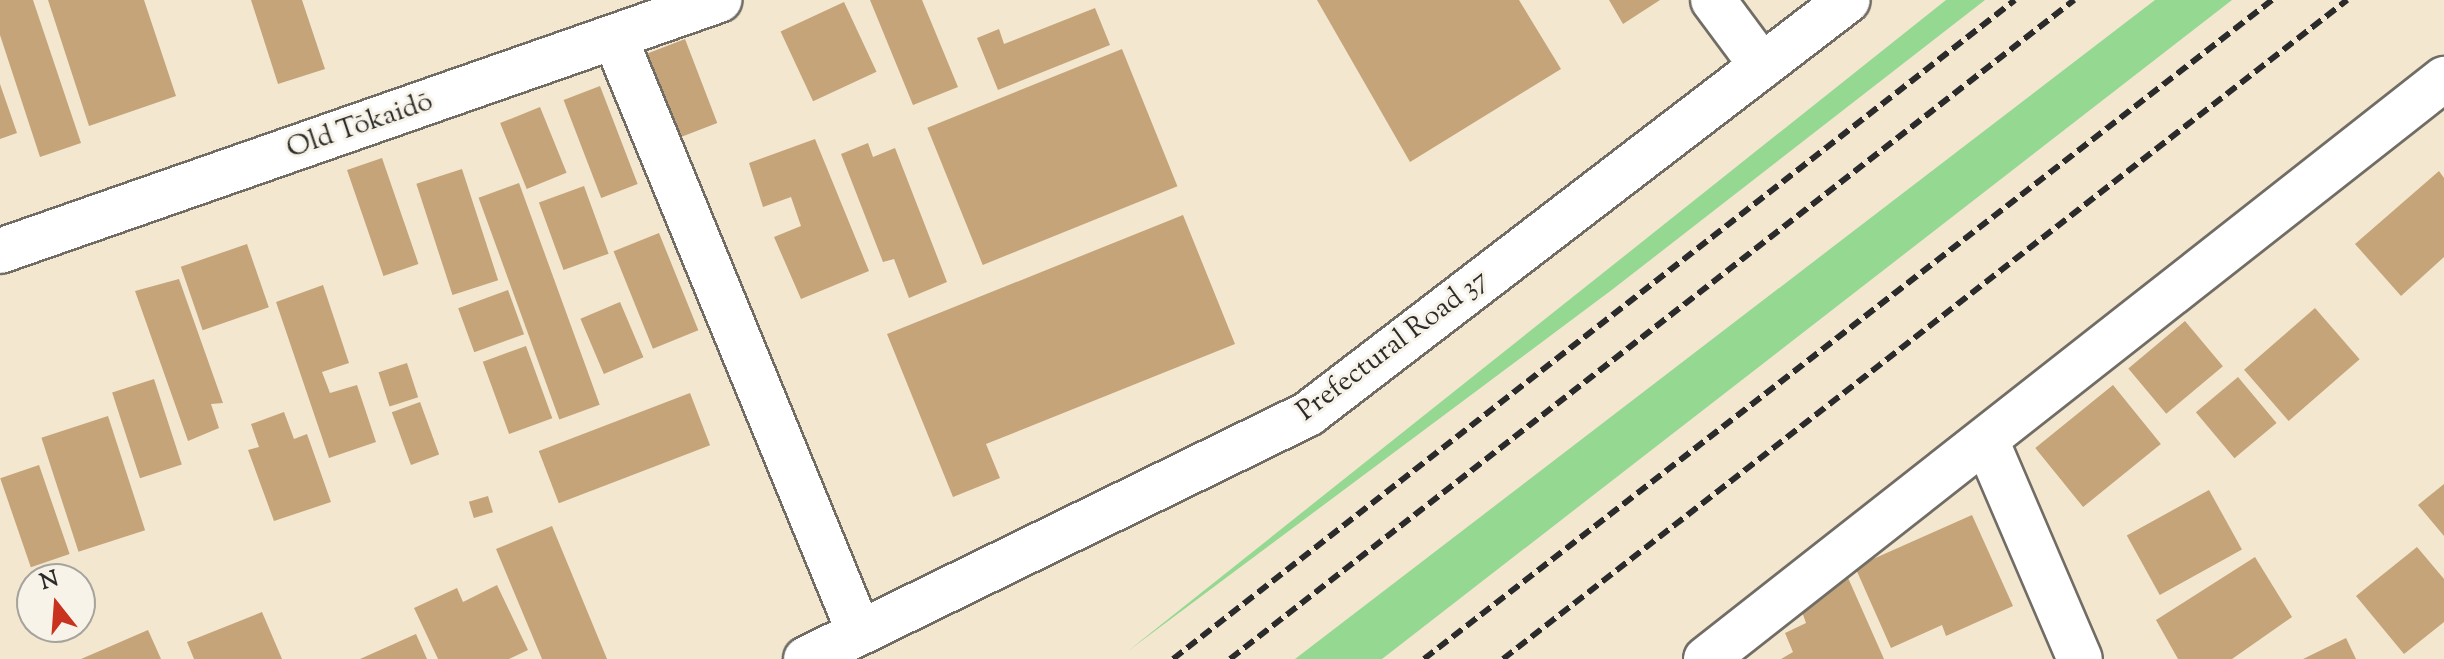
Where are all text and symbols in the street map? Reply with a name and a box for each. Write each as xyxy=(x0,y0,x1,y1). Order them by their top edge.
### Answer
street label: Old Tōkaidō xyxy=(282,85,438,167)
street label: Prefectural Road 37 xyxy=(1291,263,1495,429)
north arrow xyxy=(16,563,96,643)
text: N xyxy=(36,564,63,600)

